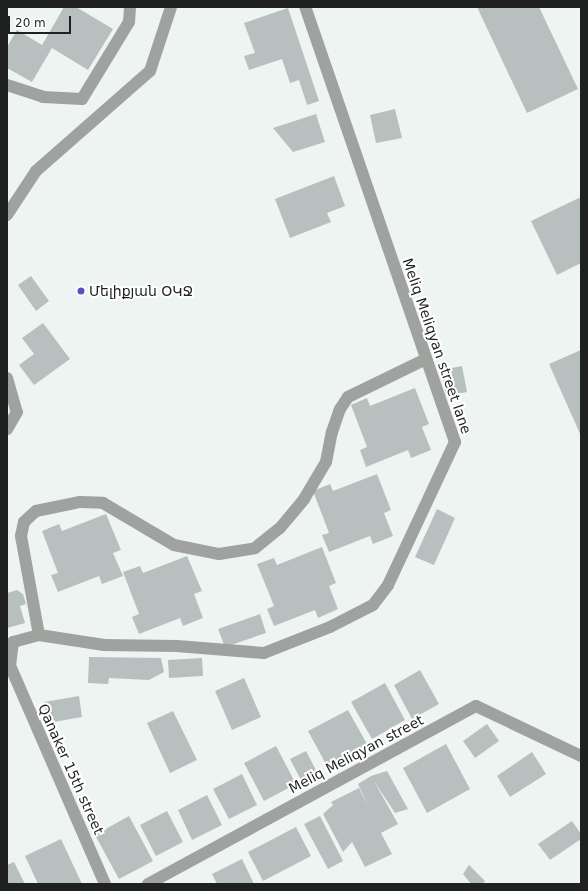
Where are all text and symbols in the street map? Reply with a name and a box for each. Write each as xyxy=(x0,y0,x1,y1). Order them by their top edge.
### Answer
scale bar xyxy=(10,8,73,34)
text: 20 m xyxy=(15,16,46,30)
street label: Meliq Meliqyan street lane xyxy=(399,256,475,436)
place label: Մելիքյան ՕԿՋ xyxy=(89,283,193,299)
marker: Մելիքյան ՕԿՋ xyxy=(76,286,86,296)
street label: Qanaker 15th street xyxy=(35,701,107,837)
street label: Meliq Meliqyan street xyxy=(286,711,426,797)

